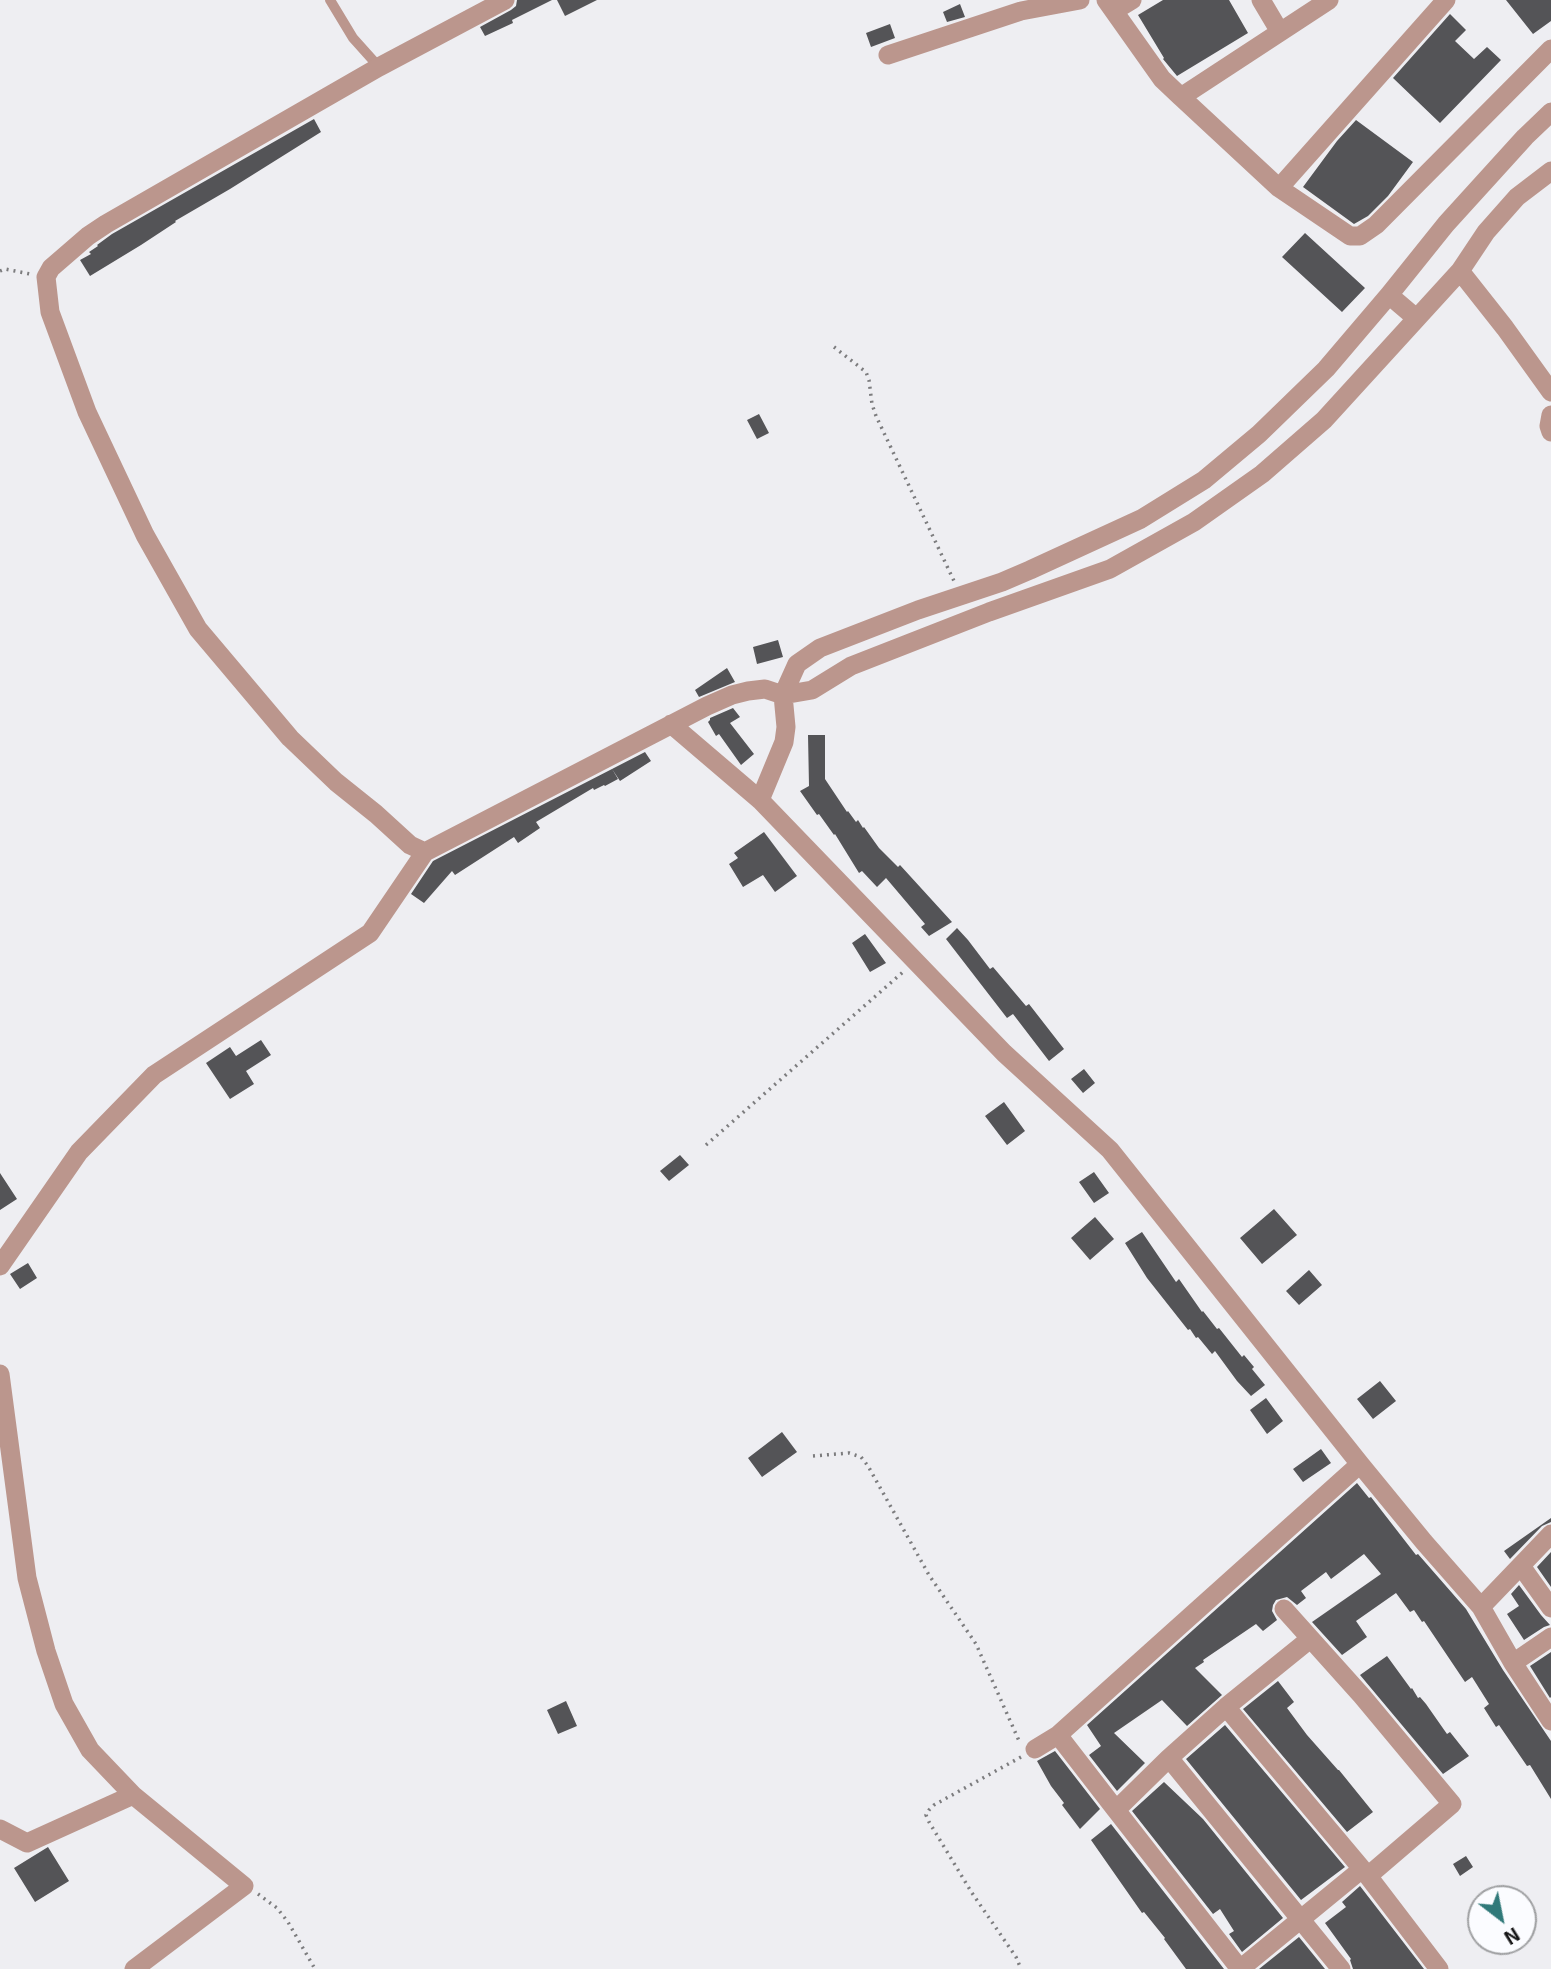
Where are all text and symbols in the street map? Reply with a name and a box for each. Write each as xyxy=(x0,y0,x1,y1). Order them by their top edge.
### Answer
north arrow xyxy=(1467,1885,1537,1955)
text: N xyxy=(1500,1923,1524,1950)

